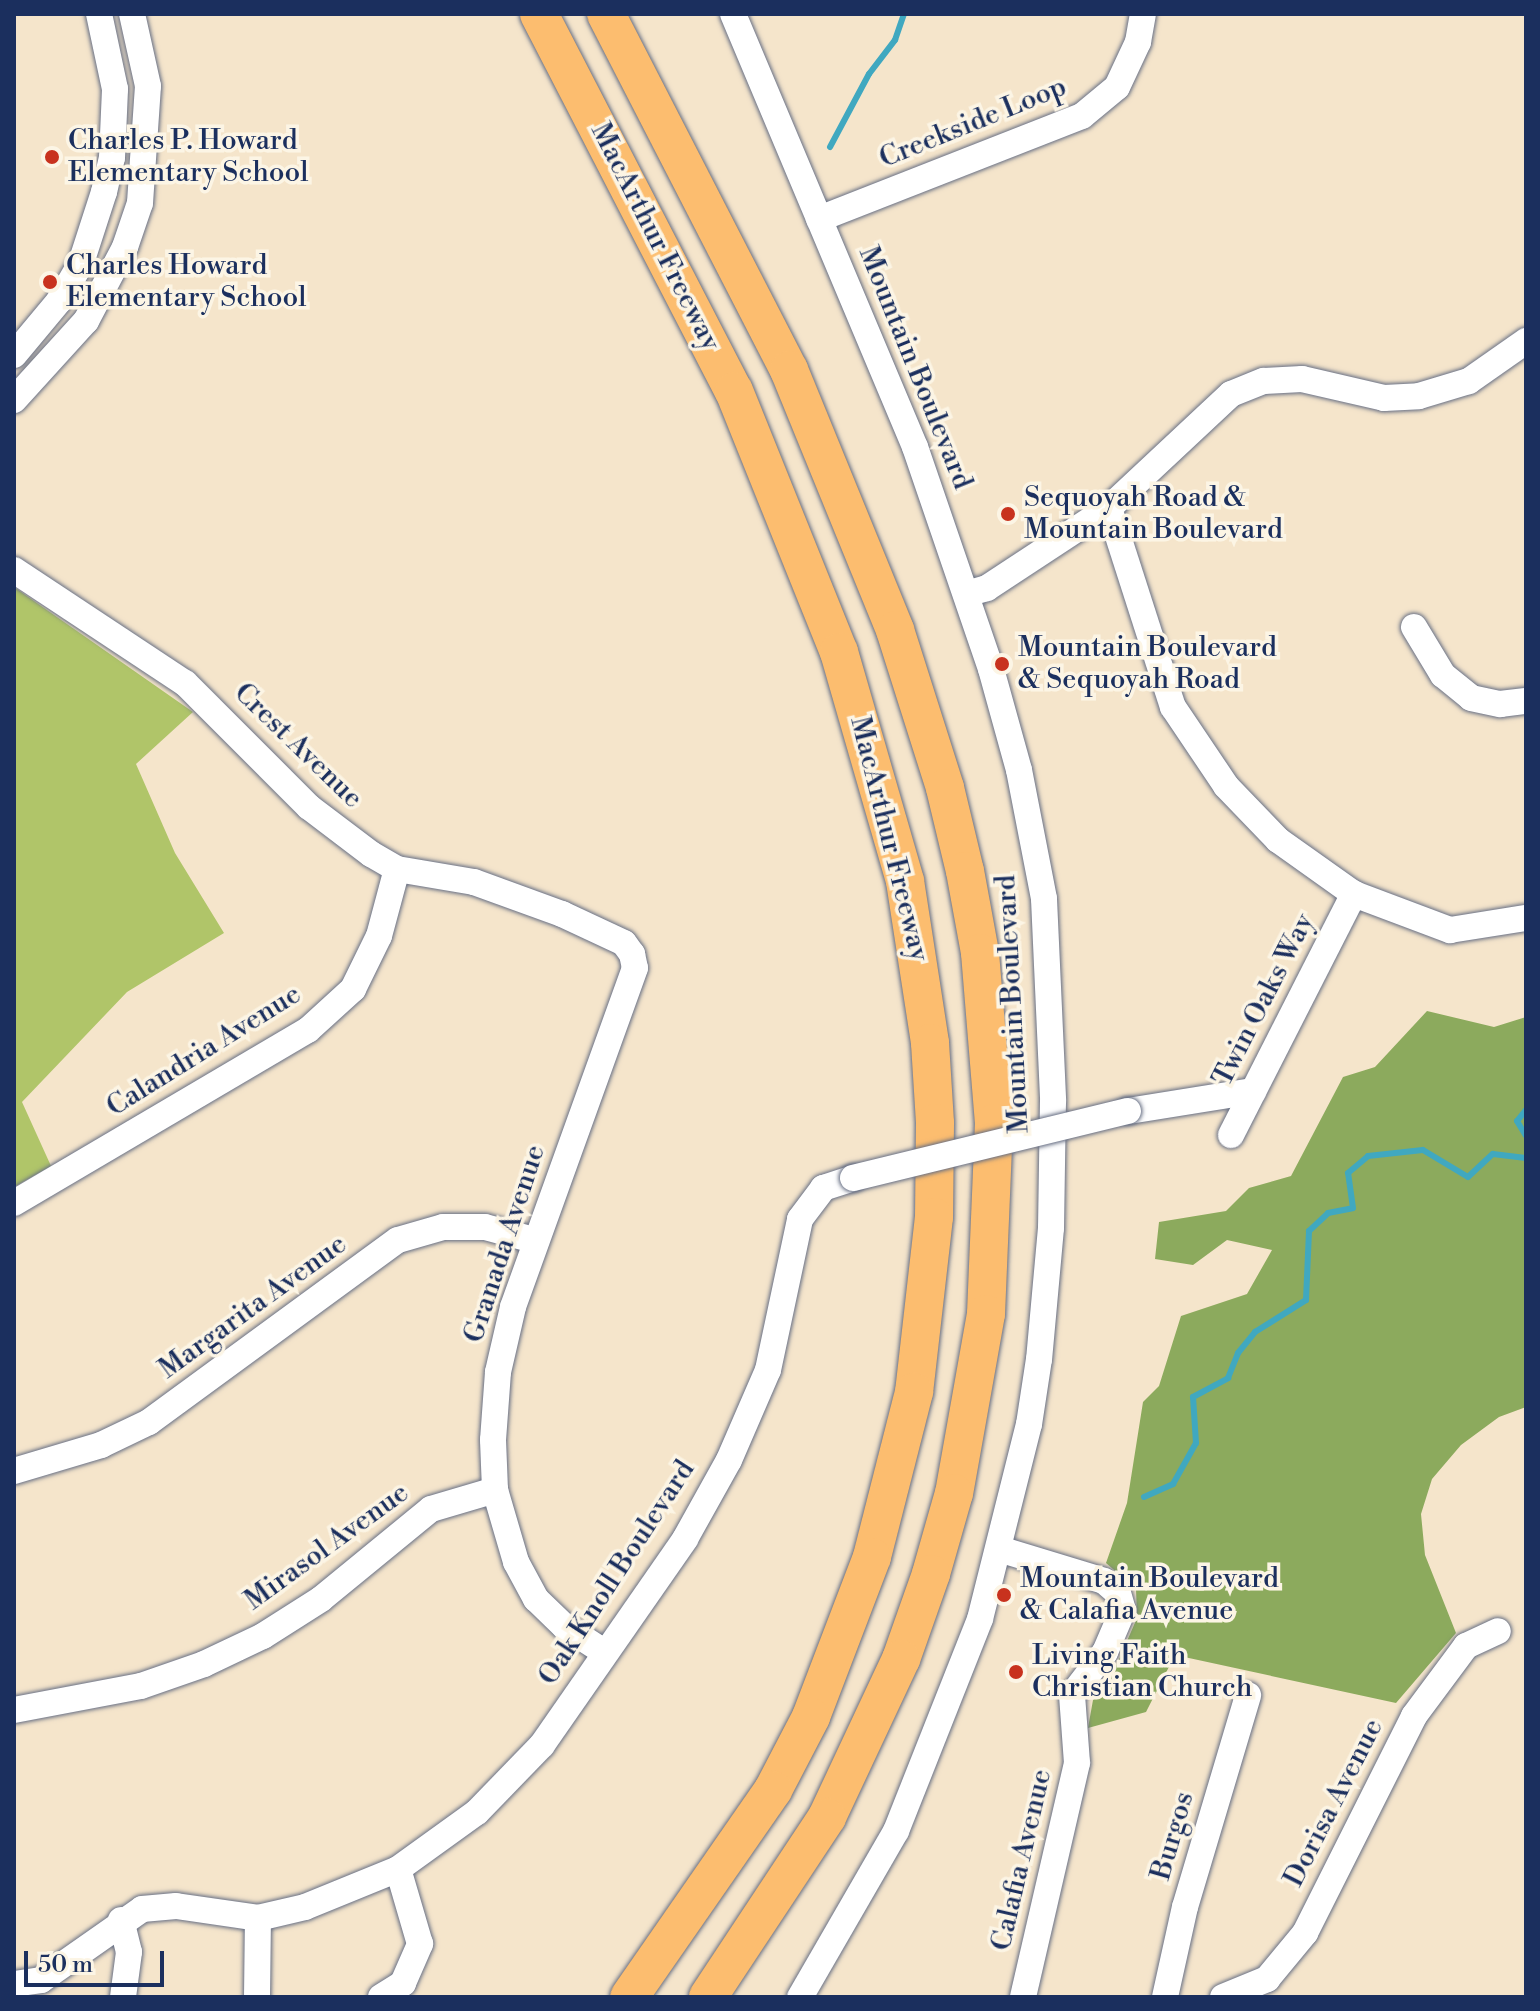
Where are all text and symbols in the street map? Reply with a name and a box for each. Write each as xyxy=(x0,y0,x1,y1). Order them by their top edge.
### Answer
street label: Creekside Loop xyxy=(875,70,1071,176)
street label: MacArthur Freeway xyxy=(583,117,727,357)
place label: Charles P. Howard Elementary School xyxy=(68,124,309,190)
marker: Charles P. Howard Elementary School xyxy=(43,148,61,166)
street label: Mountain Boulevard xyxy=(851,242,979,494)
place label: Charles Howard Elementary School xyxy=(66,249,307,315)
marker: Charles Howard Elementary School xyxy=(41,273,59,291)
place label: Sequoyah Road & Mountain Boulevard xyxy=(1024,481,1283,547)
marker: Sequoyah Road & Mountain Boulevard xyxy=(999,505,1017,523)
place label: Mountain Boulevard & Sequoyah Road xyxy=(1018,631,1277,697)
marker: Mountain Boulevard & Sequoyah Road xyxy=(993,655,1011,673)
street label: Crest Avenue xyxy=(227,676,369,816)
street label: MacArthur Freeway xyxy=(842,713,936,965)
street label: Mountain Boulevard xyxy=(989,874,1037,1134)
street label: Twin Oaks Way xyxy=(1206,908,1322,1092)
street label: Calandria Avenue xyxy=(101,978,307,1124)
street label: Granada Avenue xyxy=(457,1141,553,1347)
street label: Margarita Avenue xyxy=(153,1228,353,1386)
street label: Oak Knoll Boulevard xyxy=(532,1454,702,1692)
street label: Mirasol Avenue xyxy=(238,1476,416,1618)
place label: Mountain Boulevard & Calafia Avenue xyxy=(1020,1562,1279,1628)
marker: Mountain Boulevard & Calafia Avenue xyxy=(995,1586,1013,1604)
place label: Living Faith Christian Church xyxy=(1032,1639,1252,1705)
marker: Living Faith Christian Church xyxy=(1007,1663,1025,1681)
street label: Dorisa Avenue xyxy=(1277,1713,1391,1893)
street label: Calafia Avenue xyxy=(985,1766,1059,1954)
street label: Burgos xyxy=(1144,1788,1202,1884)
scale bar xyxy=(28,1935,168,1985)
text: 50 m xyxy=(38,1950,93,1980)

